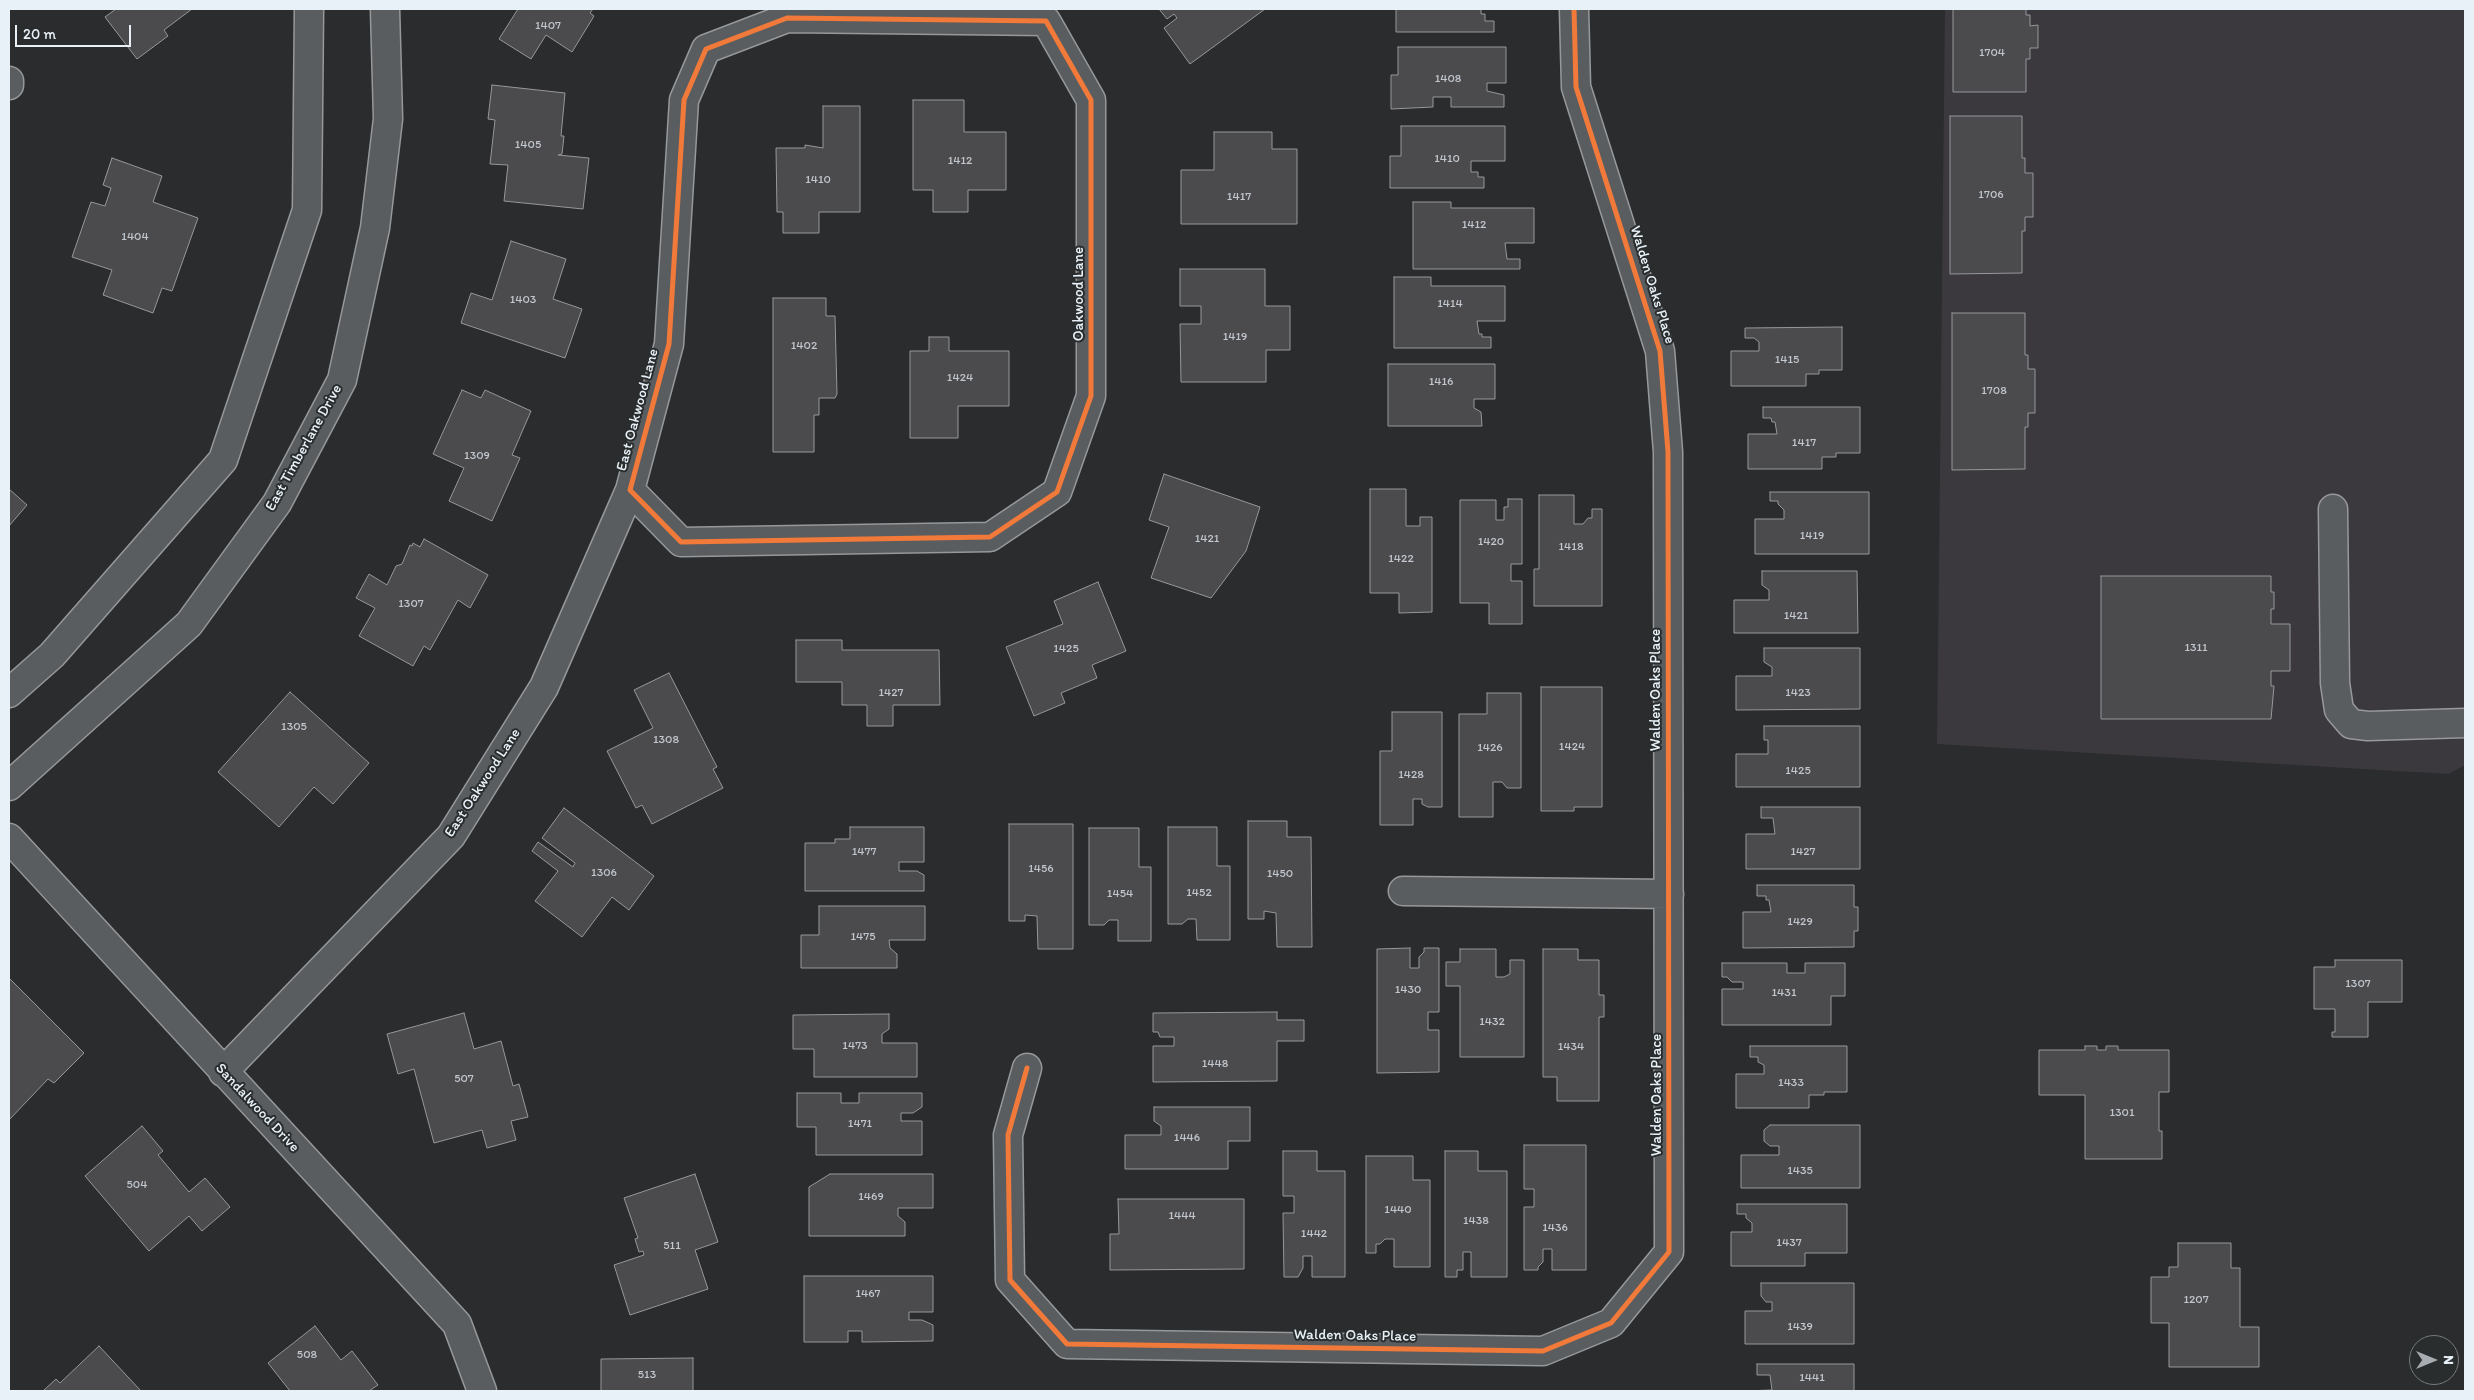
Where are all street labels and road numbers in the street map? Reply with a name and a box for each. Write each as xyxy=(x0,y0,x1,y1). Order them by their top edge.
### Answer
street label: Walden Oaks Place xyxy=(1626,224,1678,346)
street label: Oakwood Lane xyxy=(1070,247,1088,341)
street label: East Oakwood Lane xyxy=(613,347,663,473)
street label: East Timberlane Drive xyxy=(262,382,346,514)
street label: Walden Oaks Place xyxy=(1647,629,1665,751)
street label: East Oakwood Lane xyxy=(441,725,525,841)
street label: Walden Oaks Place xyxy=(1648,1034,1666,1156)
street label: Sandalwood Drive xyxy=(211,1060,303,1156)
street label: Walden Oaks Place xyxy=(1294,1326,1416,1346)

